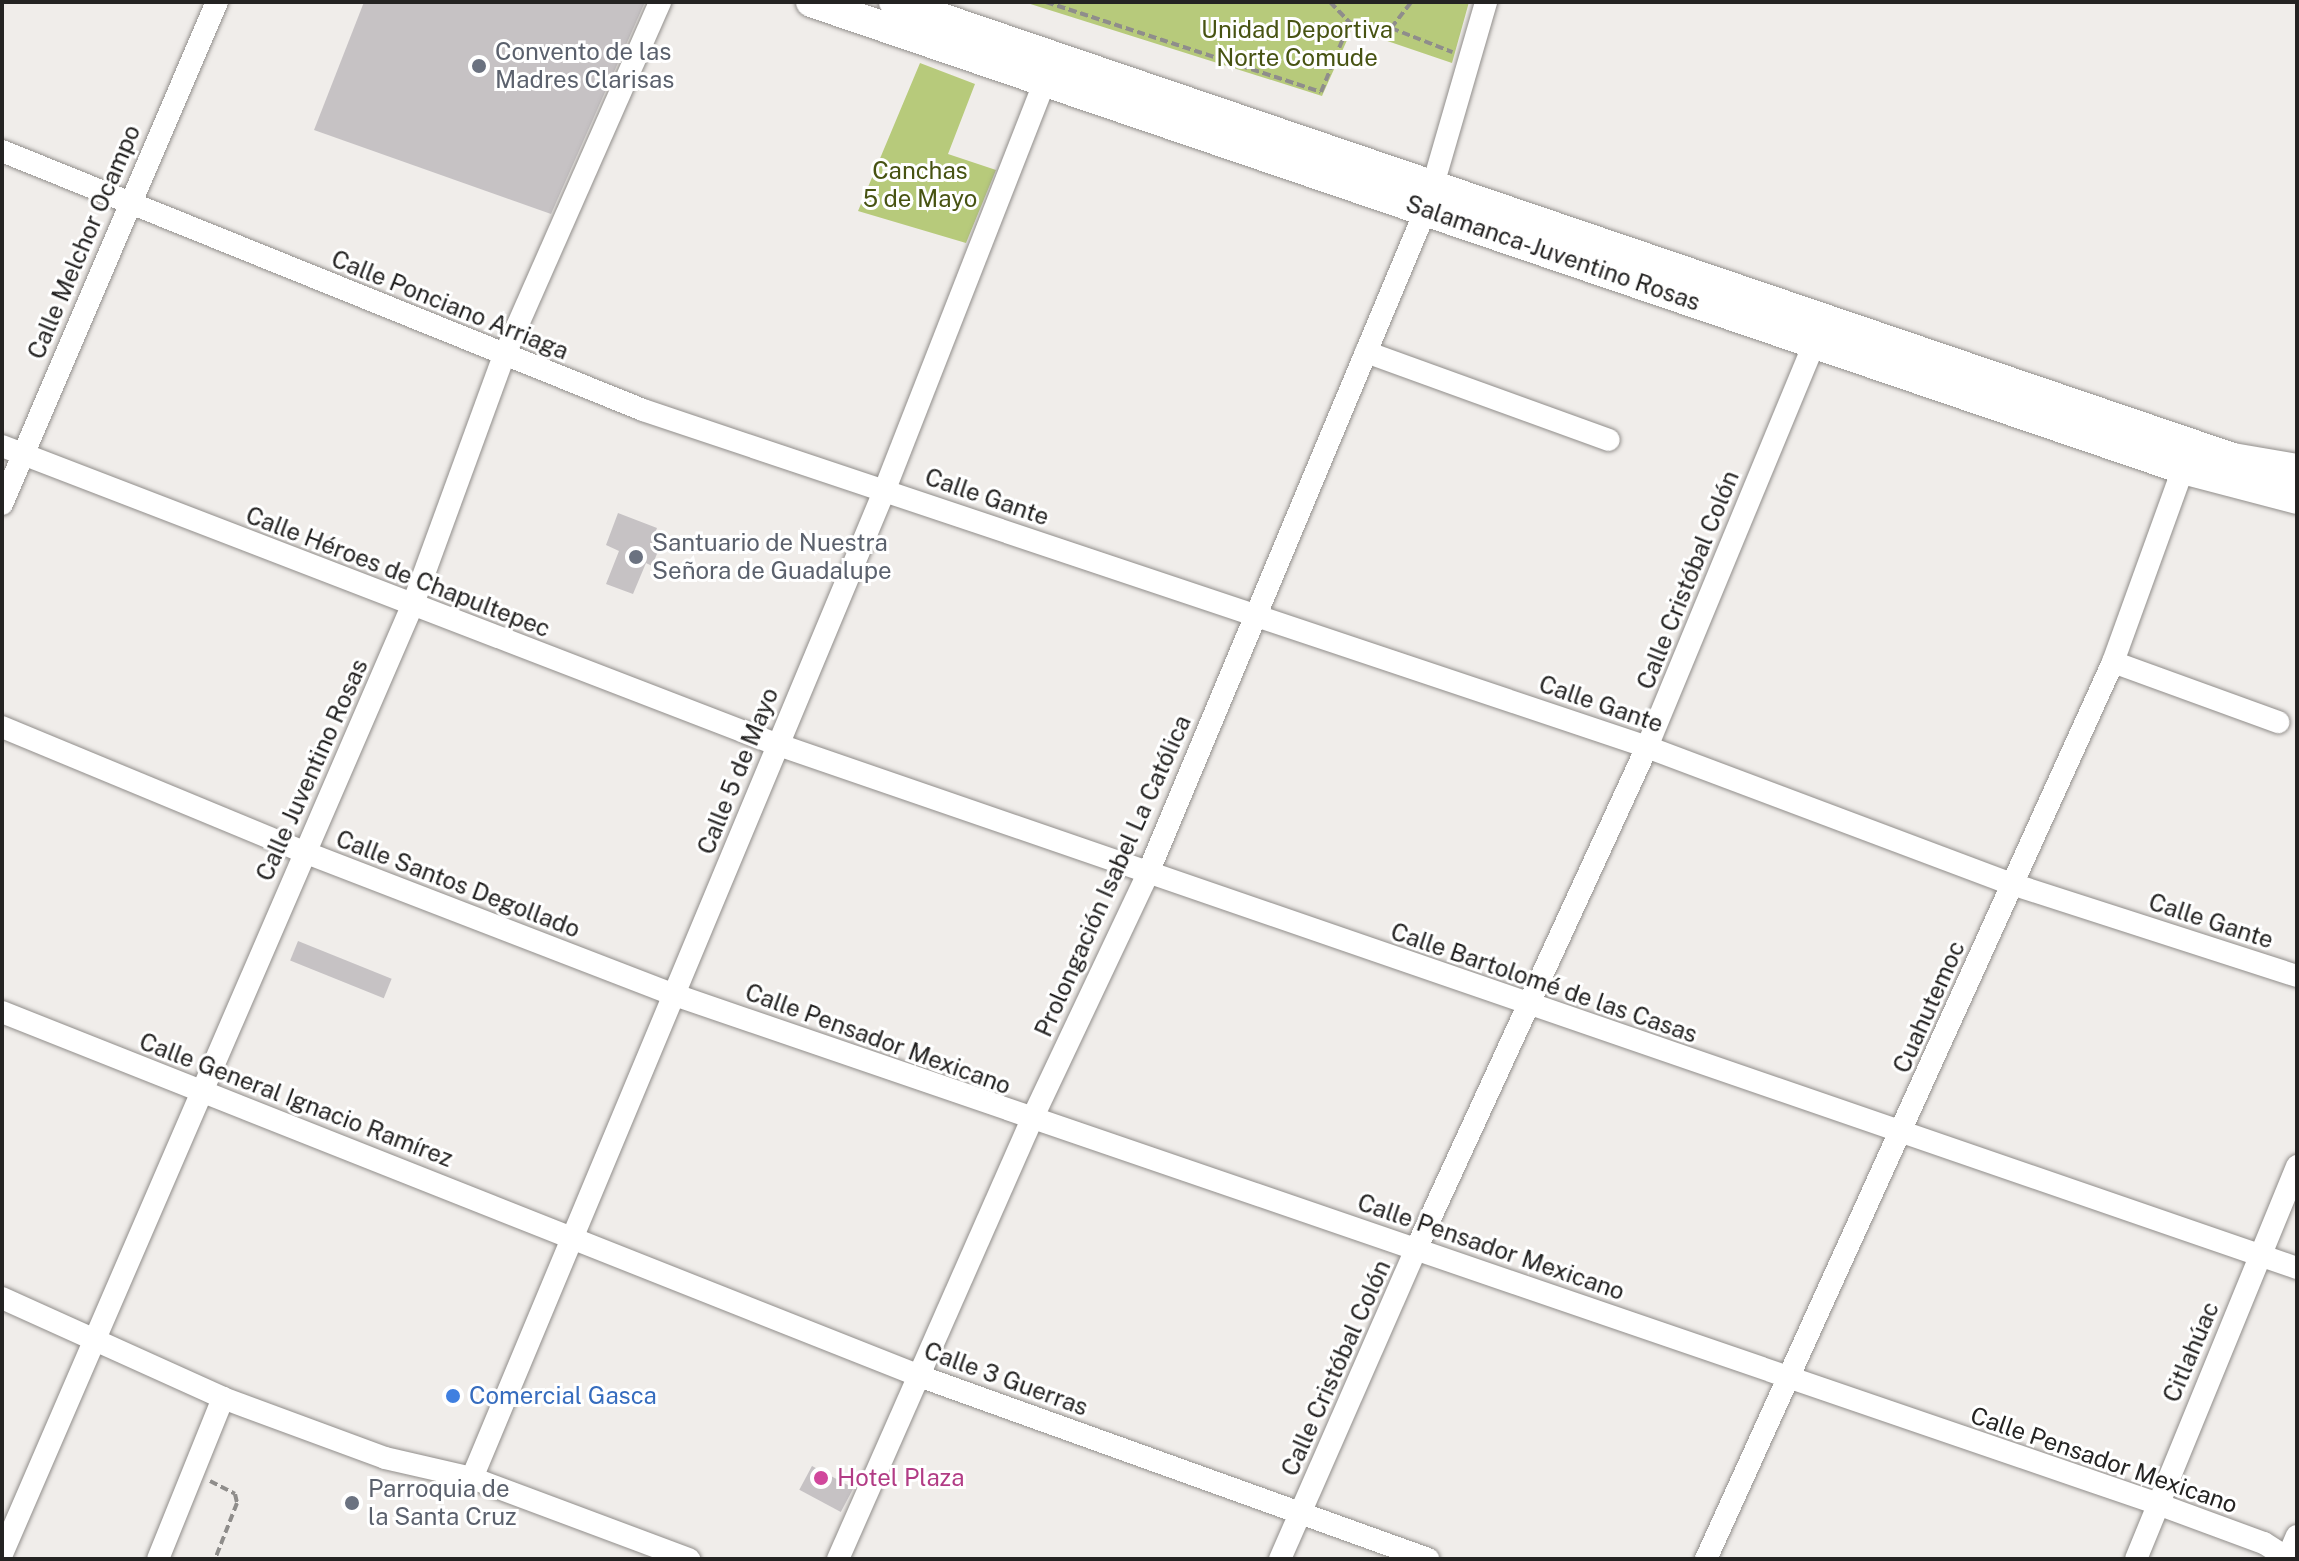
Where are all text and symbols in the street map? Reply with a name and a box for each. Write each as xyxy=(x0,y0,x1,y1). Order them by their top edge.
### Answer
park label: Unidad Deportiva Norte Comude xyxy=(1201,16,1393,72)
place label: Convento de las Madres Clarisas xyxy=(495,38,674,94)
marker: Convento de las Madres Clarisas xyxy=(470,57,488,75)
street label: Calle Melchor Ocampo xyxy=(22,121,146,363)
park label: Canchas 5 de Mayo xyxy=(862,157,978,213)
street label: Salamanca-Juventino Rosas xyxy=(1402,189,1704,317)
street label: Calle Ponciano Arriaga xyxy=(327,244,573,366)
street label: Calle Gante xyxy=(921,462,1053,532)
street label: Calle Cristóbal Colón xyxy=(1631,466,1745,694)
street label: Calle Héroes de Chapultepec xyxy=(241,500,555,644)
place label: Santuario de Nuestra Señora de Guadalupe xyxy=(652,529,892,585)
marker: Santuario de Nuestra Señora de Guadalupe xyxy=(627,548,645,566)
street label: Calle Juventino Rosas xyxy=(250,654,374,886)
street label: Calle Gante xyxy=(1535,669,1667,739)
street label: Calle 5 de Mayo xyxy=(691,683,785,859)
street label: Prolongación Isabel La Católica xyxy=(1029,711,1197,1041)
street label: Calle Santos Degollado xyxy=(332,824,584,944)
street label: Calle Gante xyxy=(2145,887,2277,955)
street label: Calle Bartolomé de las Casas xyxy=(1387,917,1701,1049)
street label: Cuahutemoc xyxy=(1887,937,1971,1077)
street label: Calle Pensador Mexicano xyxy=(741,978,1015,1100)
street label: Calle General Ignacio Ramírez xyxy=(135,1027,457,1173)
street label: Calle Pensador Mexicano xyxy=(1354,1188,1628,1306)
street label: Calle Cristóbal Colón xyxy=(1275,1255,1397,1481)
street label: Citlahúac xyxy=(2157,1297,2225,1407)
street label: Calle 3 Guerras xyxy=(920,1336,1092,1422)
place label: Comercial Gasca xyxy=(469,1382,657,1410)
marker: Comercial Gasca xyxy=(444,1387,462,1405)
street label: Calle Pensador Mexicano xyxy=(1967,1401,2241,1519)
place label: Hotel Plaza xyxy=(837,1464,965,1492)
marker: Hotel Plaza xyxy=(812,1469,830,1487)
place label: Parroquia de la Santa Cruz xyxy=(368,1475,517,1531)
marker: Parroquia de la Santa Cruz xyxy=(343,1494,361,1512)

